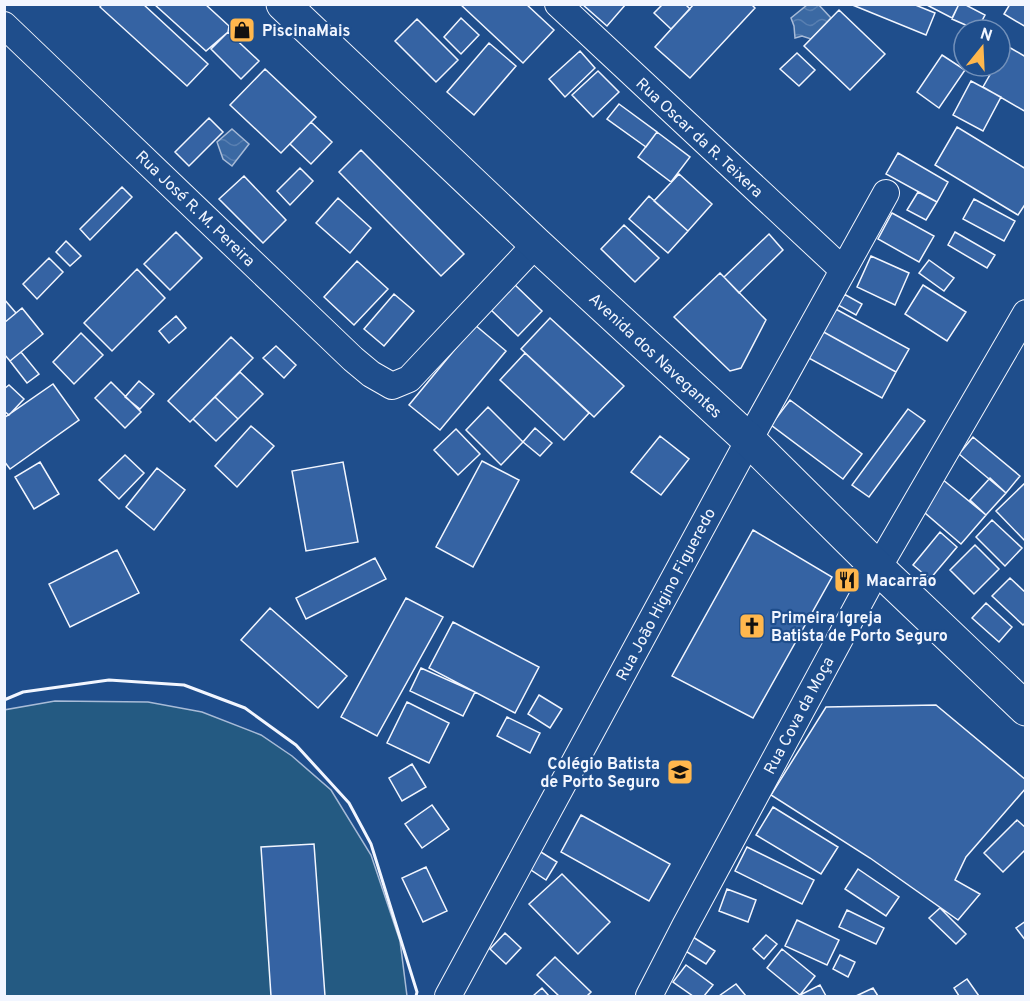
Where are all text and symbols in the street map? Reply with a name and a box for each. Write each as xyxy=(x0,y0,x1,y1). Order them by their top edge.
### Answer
shop icon: PiscinaMais xyxy=(227,15,257,45)
north arrow xyxy=(952,18,1012,78)
place label: PiscinaMais xyxy=(262,22,350,42)
text: N xyxy=(977,24,995,47)
street label: Rua Oscar da R. Teixera xyxy=(631,74,766,203)
street label: Rua José R. M. Pereira xyxy=(131,147,259,272)
street label: Avenida dos Navegantes xyxy=(584,290,725,423)
street label: Rua João Higino Figueredo xyxy=(613,505,721,685)
restaurant icon: Macarrão xyxy=(832,565,862,595)
place label: Macarrão xyxy=(866,572,937,592)
place label: Primeira Igreja Batista de Porto Seguro xyxy=(771,609,948,647)
church icon: Primeira Igreja Batista de Porto Seguro xyxy=(737,611,767,641)
street label: Rua Cova da Moça xyxy=(760,654,839,778)
place label: Colégio Batista de Porto Seguro xyxy=(540,755,660,793)
school or university icon: Colégio Batista de Porto Seguro xyxy=(665,757,695,787)

